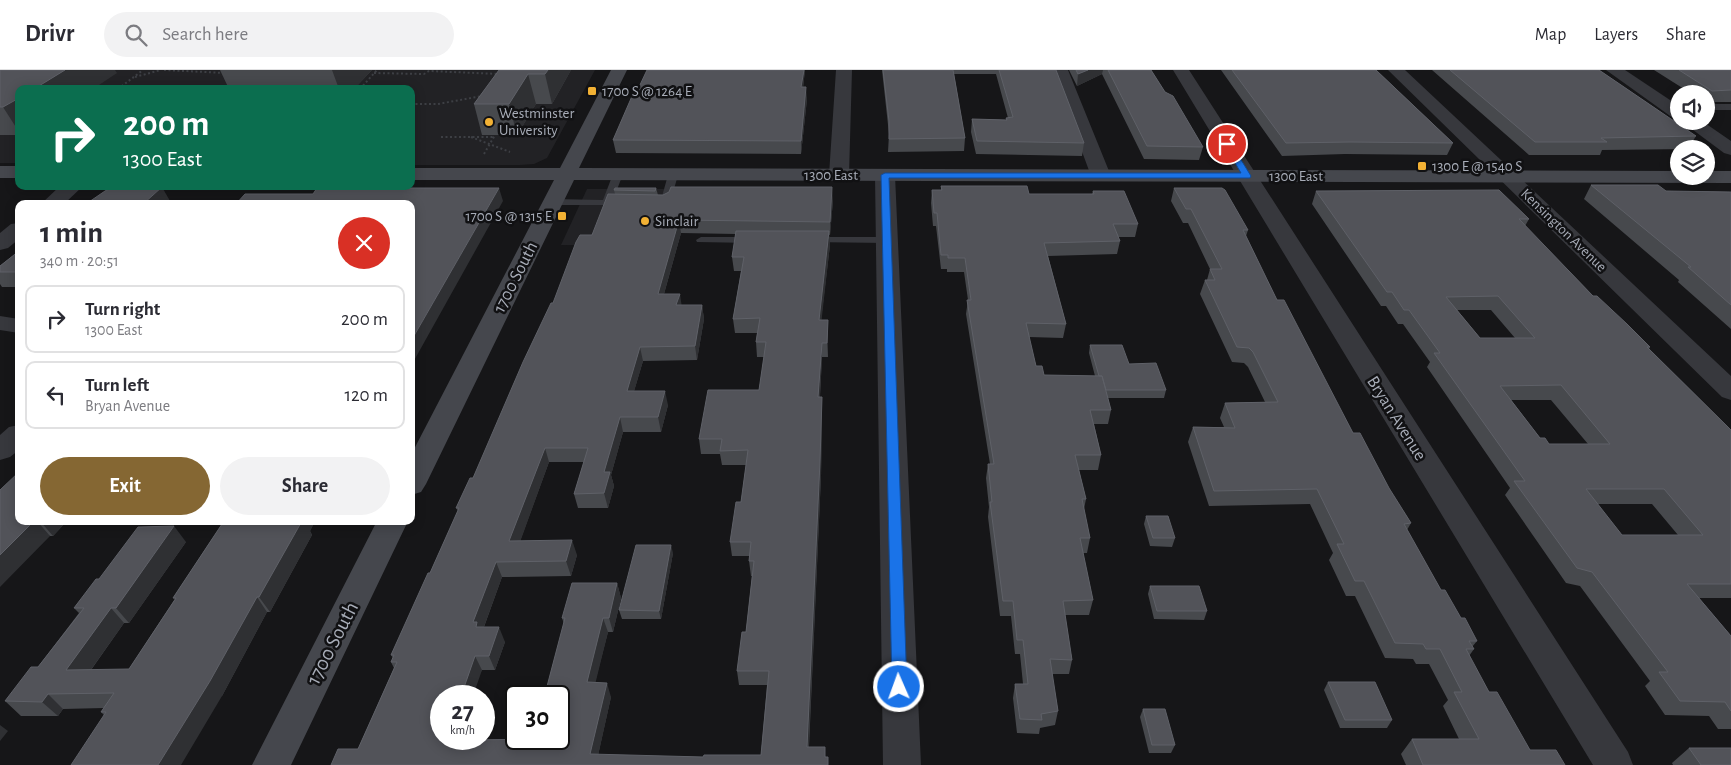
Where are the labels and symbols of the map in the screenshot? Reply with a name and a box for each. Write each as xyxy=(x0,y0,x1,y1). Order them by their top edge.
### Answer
place label: 1700 S @ 1264 E xyxy=(602,84,692,99)
marker: 1700 S @ 1264 E xyxy=(586,85,598,97)
place label: Westminster University xyxy=(499,106,574,138)
marker: Westminster University xyxy=(483,116,495,128)
pin xyxy=(1206,123,1248,165)
place label: 1300 E @ 1540 S xyxy=(1432,159,1522,174)
marker: 1300 E @ 1540 S xyxy=(1416,160,1428,172)
street label: 1300 East xyxy=(804,168,858,183)
street label: 1300 East xyxy=(1269,169,1323,184)
street label: Kensington Avenue xyxy=(1518,186,1609,275)
place label: 1700 S @ 1315 E xyxy=(465,209,552,224)
marker: 1700 S @ 1315 E xyxy=(556,210,568,222)
place label: Sinclair xyxy=(655,214,698,229)
marker: Sinclair xyxy=(639,215,651,227)
street label: 1700 South xyxy=(490,239,541,316)
street label: Bryan Avenue xyxy=(1363,373,1429,464)
street label: 1700 South xyxy=(303,598,362,688)
position arrow xyxy=(872,660,924,712)
speed limit sign: 30 xyxy=(505,685,570,750)

